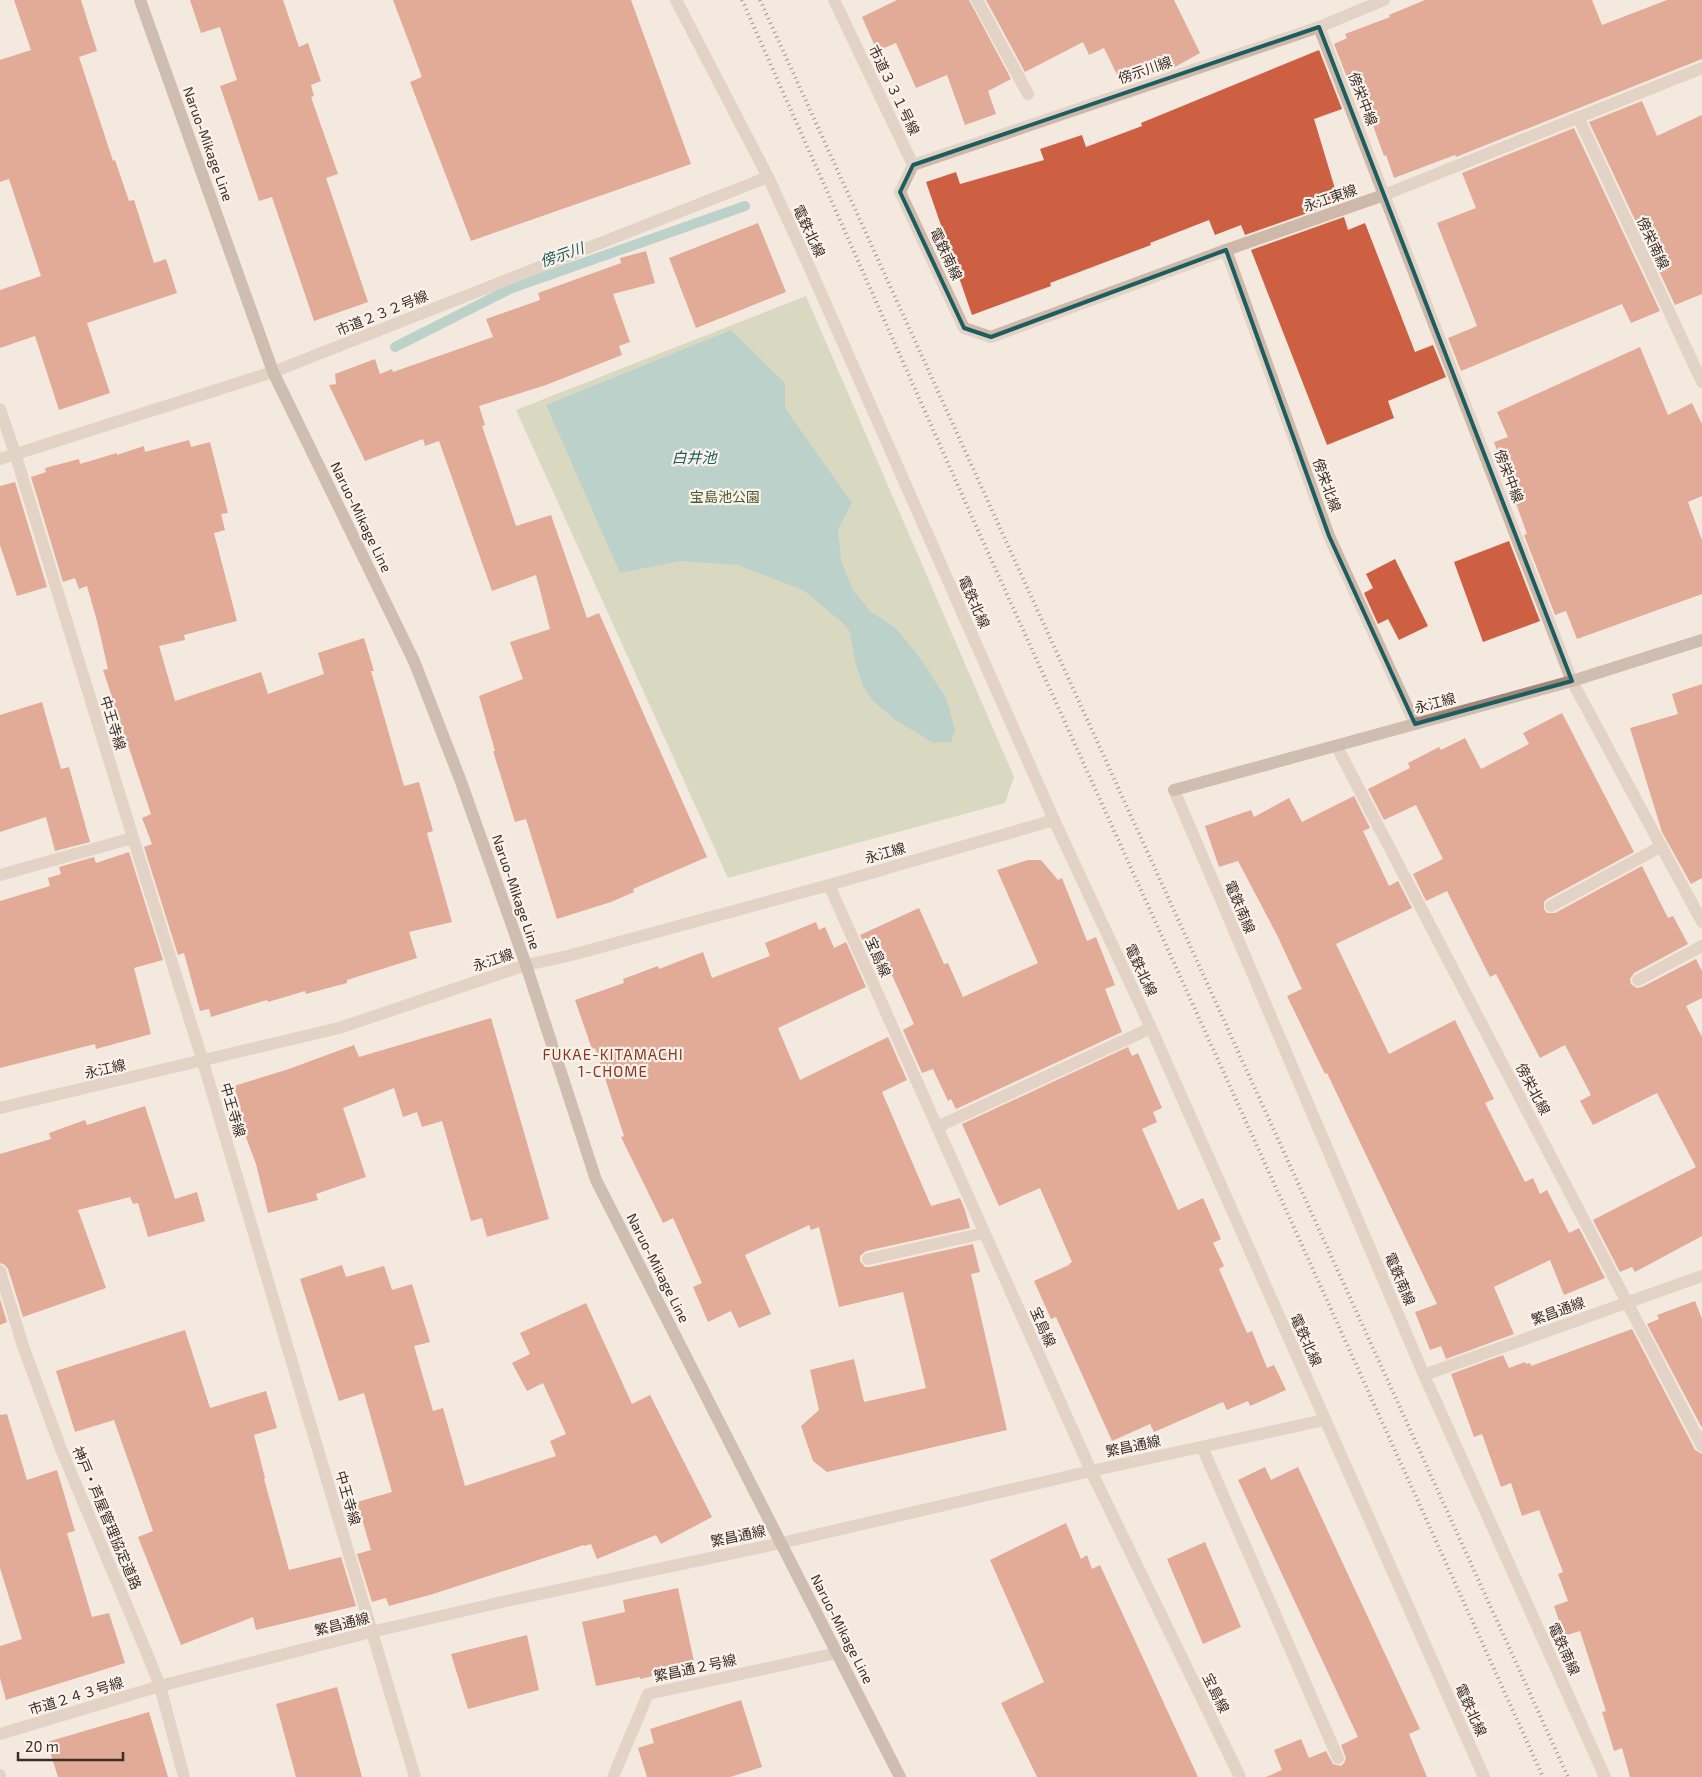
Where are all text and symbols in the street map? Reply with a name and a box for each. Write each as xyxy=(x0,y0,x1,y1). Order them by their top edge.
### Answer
street label: 市道３３１号線 xyxy=(865,42,924,138)
street label: 傍示川線 xyxy=(1116,52,1174,87)
street label: 傍栄中線 xyxy=(1345,70,1381,128)
street label: Naruo-Mikage Line xyxy=(180,84,237,203)
street label: 永江東線 xyxy=(1301,180,1359,215)
street label: 電鉄北線 xyxy=(790,202,829,260)
street label: 傍栄南線 xyxy=(1634,214,1673,272)
street label: 電鉄南線 xyxy=(927,225,966,283)
water label: 傍示川 xyxy=(537,238,588,270)
street label: 市道２３２号線 xyxy=(333,286,430,339)
street label: 傍栄中線 xyxy=(1491,447,1527,505)
water label: 白井池 xyxy=(671,448,718,466)
street label: 傍栄北線 xyxy=(1310,456,1345,514)
street label: Naruo-Mikage Line xyxy=(327,459,396,575)
park label: 宝島池公園 xyxy=(690,488,760,505)
street label: 電鉄北線 xyxy=(955,573,994,631)
street label: 永江線 xyxy=(1412,689,1457,716)
street label: 中王寺線 xyxy=(97,694,130,752)
street label: Naruo-Mikage Line xyxy=(489,832,544,952)
street label: 永江線 xyxy=(862,839,907,866)
street label: 電鉄南線 xyxy=(1222,878,1259,936)
street label: 宝島線 xyxy=(862,934,895,979)
street label: 電鉄北線 xyxy=(1122,941,1161,999)
street label: 永江線 xyxy=(470,945,515,974)
district label: FUKAE-KITAMACHI 1-CHOME xyxy=(542,1045,684,1080)
street label: 永江線 xyxy=(83,1056,127,1082)
street label: 傍栄北線 xyxy=(1513,1060,1554,1117)
street label: 中王寺線 xyxy=(218,1081,249,1139)
street label: Naruo-Mikage Line xyxy=(623,1210,693,1325)
street label: 電鉄南線 xyxy=(1382,1250,1419,1308)
street label: 繁昌通線 xyxy=(1529,1293,1587,1328)
street label: 宝島線 xyxy=(1027,1304,1060,1349)
street label: 電鉄北線 xyxy=(1287,1311,1326,1369)
street label: 繁昌通線 xyxy=(1104,1431,1162,1460)
street label: 神戸・芦屋管理協定道路 xyxy=(70,1444,145,1592)
street label: 中王寺線 xyxy=(333,1469,364,1527)
street label: 繁昌通線 xyxy=(709,1521,767,1550)
street label: Naruo-Mikage Line xyxy=(807,1571,877,1686)
street label: 繁昌通線 xyxy=(313,1608,371,1639)
street label: 電鉄南線 xyxy=(1545,1620,1584,1678)
street label: 繁昌通２号線 xyxy=(652,1650,738,1685)
street label: 宝島線 xyxy=(1200,1670,1233,1715)
street label: 市道２４３号線 xyxy=(27,1673,125,1718)
street label: 電鉄北線 xyxy=(1452,1681,1491,1739)
scale bar xyxy=(18,1730,122,1762)
text: 20 m xyxy=(25,1737,59,1755)

